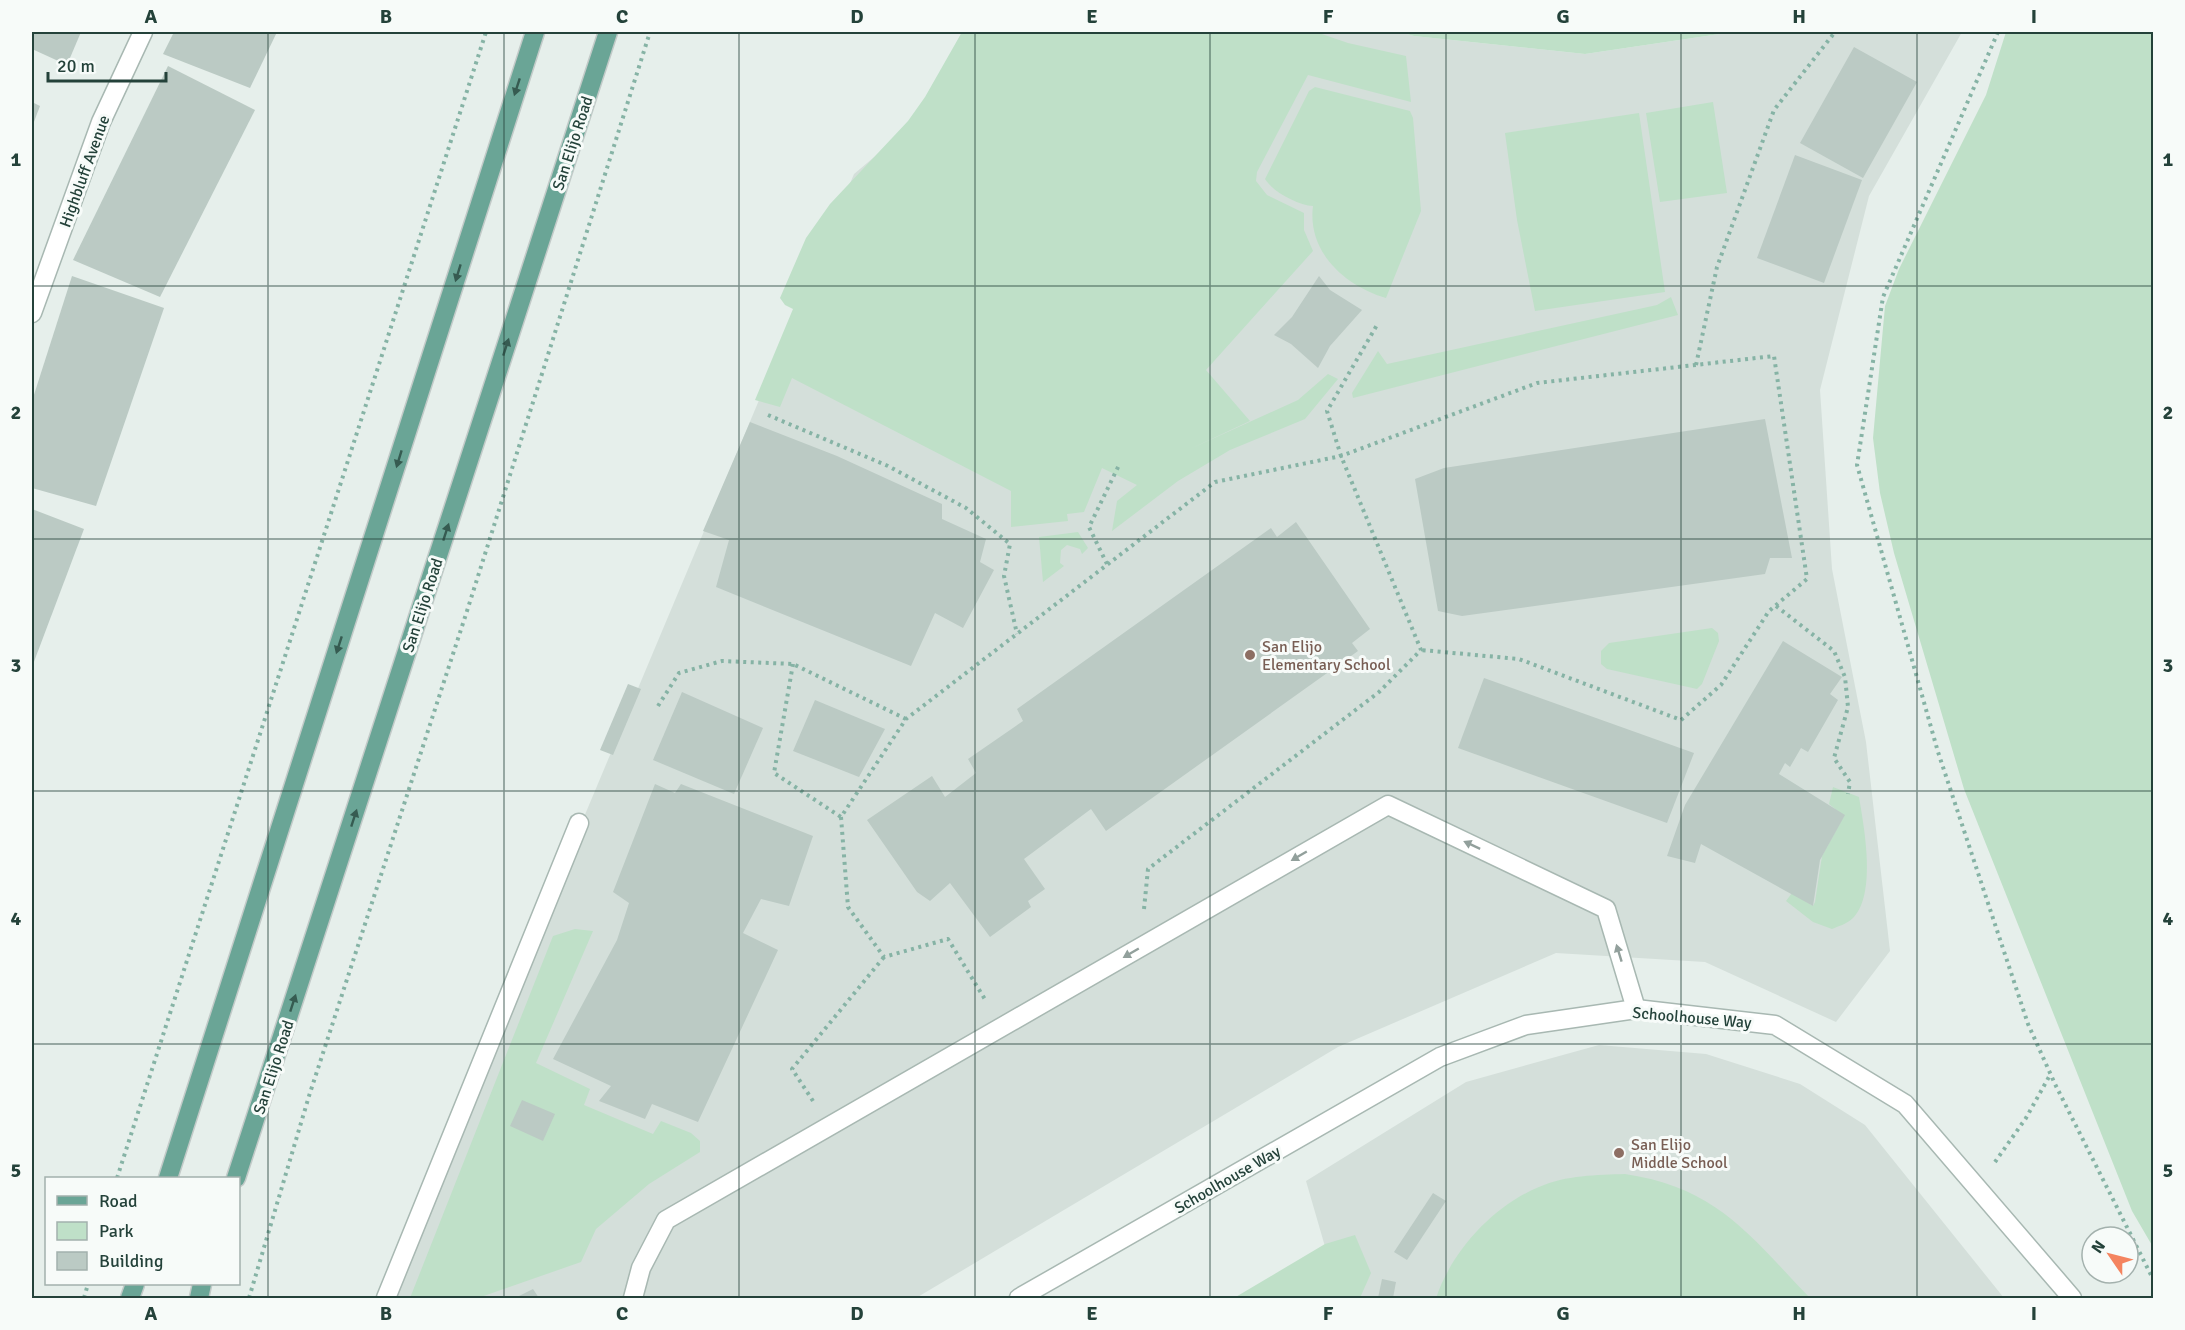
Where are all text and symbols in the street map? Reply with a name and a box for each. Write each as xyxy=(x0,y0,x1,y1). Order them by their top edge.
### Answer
text: A xyxy=(145,4,158,29)
text: B xyxy=(380,4,392,29)
text: C xyxy=(616,4,628,29)
text: D xyxy=(850,4,864,29)
text: E xyxy=(1086,4,1098,29)
text: F xyxy=(1323,4,1334,29)
text: G xyxy=(1556,4,1570,29)
text: H xyxy=(1792,4,1806,29)
text: I xyxy=(2031,4,2037,29)
scale bar xyxy=(48,45,166,83)
text: 20 m xyxy=(57,55,95,77)
one-way arrow xyxy=(512,78,521,96)
street label: San Elijo Road xyxy=(548,94,598,193)
street label: Highbluff Avenue xyxy=(55,113,114,230)
text: 1 xyxy=(11,147,22,172)
text: 1 xyxy=(2163,147,2174,172)
one-way arrow xyxy=(453,264,462,282)
one-way arrow xyxy=(502,338,511,356)
text: 2 xyxy=(11,400,21,425)
text: 2 xyxy=(2163,400,2173,425)
one-way arrow xyxy=(394,450,403,468)
one-way arrow xyxy=(442,523,451,541)
street label: San Elijo Road xyxy=(398,556,448,655)
one-way arrow xyxy=(334,636,343,654)
place label: San Elijo Elementary School xyxy=(1262,637,1391,675)
marker: San Elijo Elementary School xyxy=(1243,648,1257,662)
text: 3 xyxy=(11,653,21,678)
text: 3 xyxy=(2163,653,2173,678)
one-way arrow xyxy=(349,809,359,827)
one-way arrow xyxy=(1463,840,1480,849)
one-way arrow xyxy=(1291,851,1308,861)
text: 4 xyxy=(11,906,22,931)
text: 4 xyxy=(2163,906,2174,931)
one-way arrow xyxy=(1614,944,1623,962)
one-way arrow xyxy=(1122,948,1139,958)
one-way arrow xyxy=(289,994,299,1012)
street label: Schoolhouse Way xyxy=(1632,1003,1753,1033)
street label: San Elijo Road xyxy=(249,1018,299,1117)
place label: San Elijo Middle School xyxy=(1631,1135,1728,1173)
street label: Schoolhouse Way xyxy=(1171,1141,1285,1218)
marker: San Elijo Middle School xyxy=(1612,1146,1626,1160)
text: 5 xyxy=(11,1158,21,1183)
text: 5 xyxy=(2163,1158,2173,1183)
legend xyxy=(45,1177,240,1285)
text: Road xyxy=(99,1190,138,1212)
text: Park xyxy=(99,1220,134,1242)
north arrow xyxy=(2080,1225,2140,1285)
text: N xyxy=(2087,1237,2110,1257)
text: Building xyxy=(99,1250,163,1272)
text: A xyxy=(145,1301,158,1326)
text: B xyxy=(380,1301,392,1326)
text: C xyxy=(616,1301,628,1326)
text: D xyxy=(850,1301,864,1326)
text: E xyxy=(1086,1301,1098,1326)
text: F xyxy=(1323,1301,1334,1326)
text: G xyxy=(1556,1301,1570,1326)
text: H xyxy=(1792,1301,1806,1326)
text: I xyxy=(2031,1301,2037,1326)

